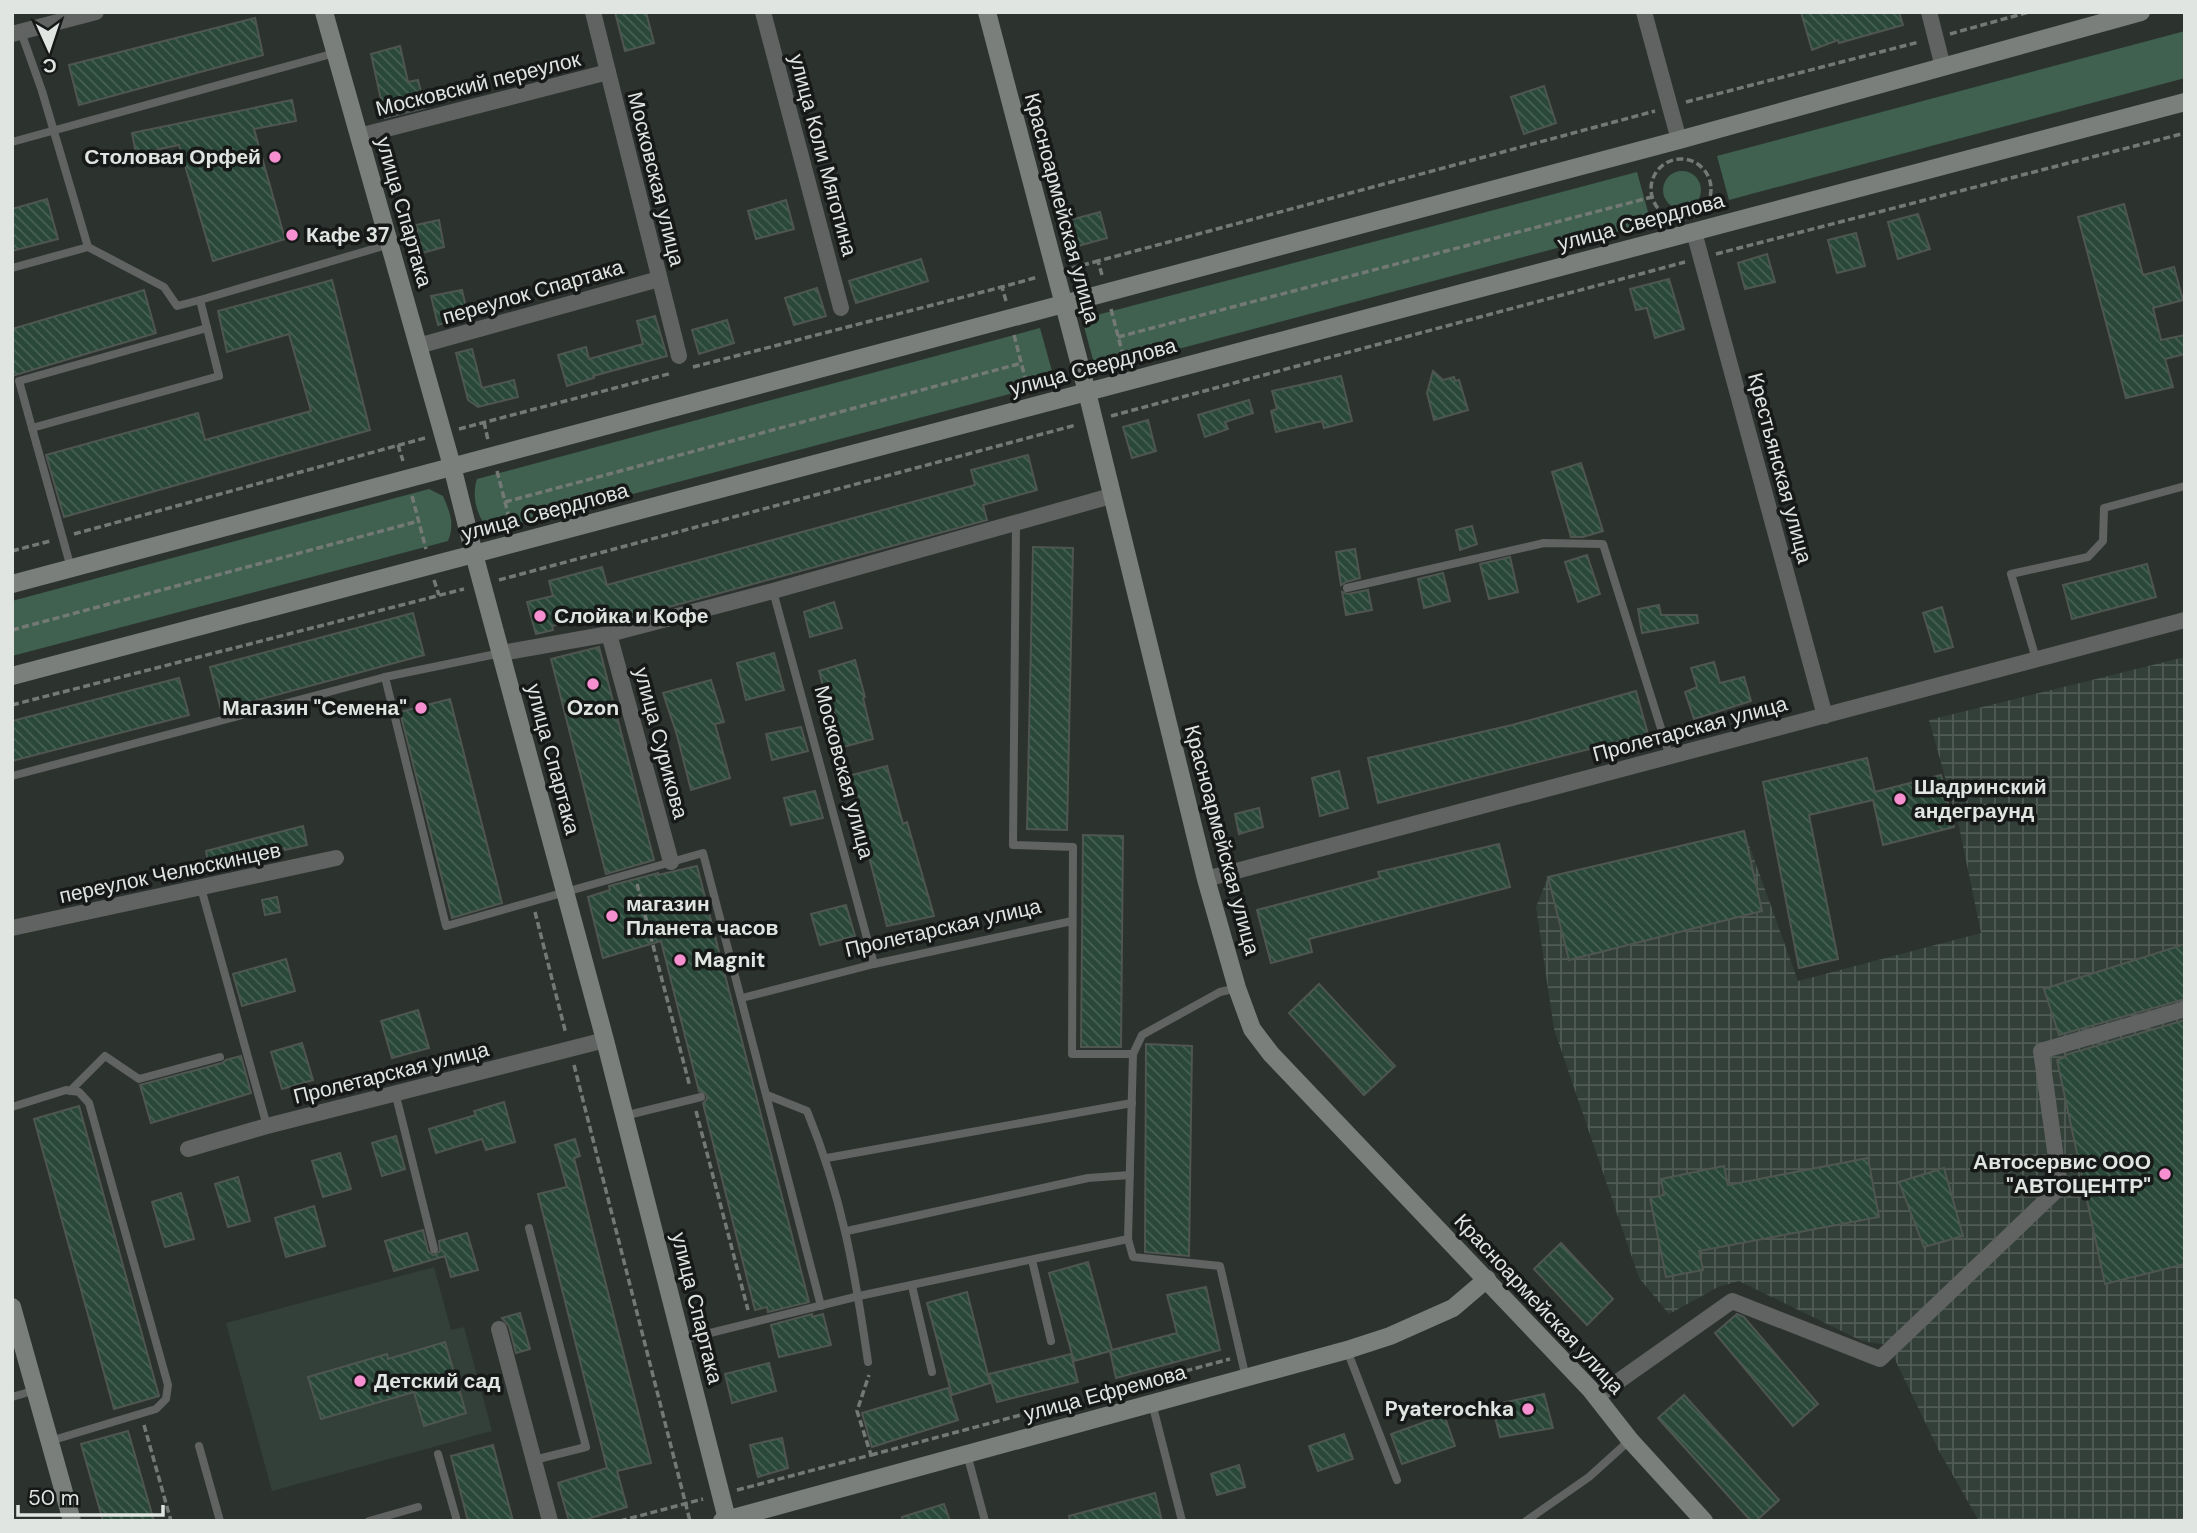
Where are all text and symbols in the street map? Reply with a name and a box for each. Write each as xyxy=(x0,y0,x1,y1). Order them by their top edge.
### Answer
north arrow xyxy=(14,14,84,84)
street label: Московский переулок xyxy=(373,45,584,123)
street label: улица Коли Мяготина xyxy=(783,51,864,260)
text: С xyxy=(42,53,57,78)
street label: Московская улица xyxy=(621,89,691,269)
street label: Красноармейская улица xyxy=(1018,90,1106,326)
street label: улица Спартака xyxy=(369,134,439,291)
place label: Столовая Орфей xyxy=(84,143,261,171)
marker: Столовая Орфей xyxy=(267,149,283,165)
street label: улица Свердлова xyxy=(1555,186,1728,258)
place label: Кафе 37 xyxy=(306,221,389,249)
marker: Кафе 37 xyxy=(284,227,300,243)
street label: переулок Спартака xyxy=(439,253,627,331)
street label: улица Свердлова xyxy=(1007,331,1180,403)
street label: Крестьянская улица xyxy=(1741,370,1819,567)
street label: улица Свердлова xyxy=(459,476,632,548)
place label: Слойка и Кофе xyxy=(554,602,708,630)
marker: Слойка и Кофе xyxy=(532,608,548,624)
street label: улица Сурикова xyxy=(627,664,695,822)
marker: Ozon xyxy=(585,676,601,692)
street label: улица Спартака xyxy=(519,680,587,838)
street label: Московская улица xyxy=(807,682,881,862)
street label: Пролетарская улица xyxy=(1590,689,1791,768)
place label: Магазин "Семена" xyxy=(222,694,407,722)
place label: Ozon xyxy=(567,694,619,722)
marker: Магазин "Семена" xyxy=(413,700,429,716)
street label: Красноармейская улица xyxy=(1178,722,1266,958)
place label: Шадринский андеграунд xyxy=(1914,773,2047,825)
marker: Шадринский андеграунд xyxy=(1892,791,1908,807)
street label: переулок Челюскинцев xyxy=(57,836,283,910)
place label: магазин Планета часов xyxy=(626,890,778,942)
street label: Пролетарская улица xyxy=(842,892,1044,964)
marker: магазин Планета часов xyxy=(604,908,620,924)
place label: Magnit xyxy=(694,946,765,974)
marker: Magnit xyxy=(672,952,688,968)
street label: Пролетарская улица xyxy=(290,1035,492,1111)
place label: Автосервис ООО "АВТОЦЕНТР" xyxy=(1973,1148,2151,1200)
marker: Автосервис ООО "АВТОЦЕНТР" xyxy=(2157,1166,2173,1182)
street label: Красноармейская улица xyxy=(1448,1208,1630,1400)
street label: улица Спартака xyxy=(665,1229,729,1387)
street label: улица Ефремова xyxy=(1021,1358,1189,1428)
place label: Детский сад xyxy=(374,1367,501,1395)
marker: Детский сад xyxy=(352,1373,368,1389)
place label: Pyaterochka xyxy=(1385,1395,1514,1423)
marker: Pyaterochka xyxy=(1520,1401,1536,1417)
scale bar xyxy=(18,1474,163,1518)
text: 50 m xyxy=(28,1484,79,1512)

